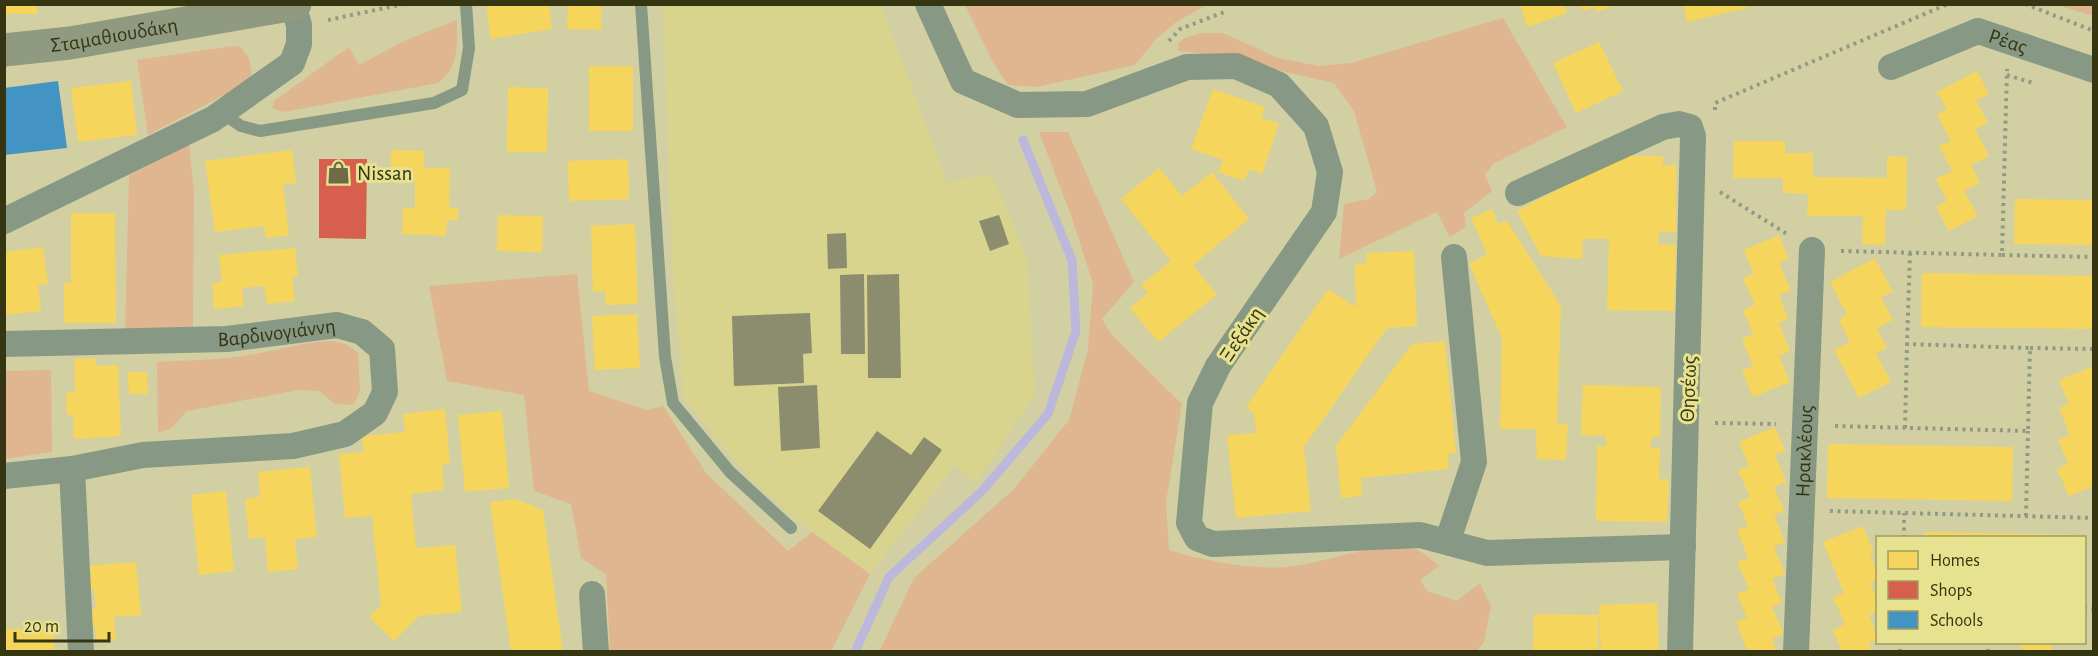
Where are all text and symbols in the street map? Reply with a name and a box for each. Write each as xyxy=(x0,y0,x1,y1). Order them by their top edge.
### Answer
street label: Σταμαθιουδάκη xyxy=(49,15,179,56)
street label: Ρέας xyxy=(1986,25,2030,58)
shop icon: Nissan xyxy=(326,160,352,186)
place label: Nissan xyxy=(357,163,412,184)
street label: Ξεξάκη xyxy=(1216,303,1268,366)
street label: Βαρδινογιάννη xyxy=(217,315,337,350)
street label: Θησέως xyxy=(1677,356,1700,423)
street label: Ηρακλέους xyxy=(1792,405,1817,498)
legend xyxy=(1876,536,2086,644)
text: Homes xyxy=(1930,552,1980,570)
text: Shops xyxy=(1930,582,1972,600)
scale bar xyxy=(15,605,110,643)
text: Schools xyxy=(1930,612,1983,630)
text: 20 m xyxy=(24,618,59,636)

